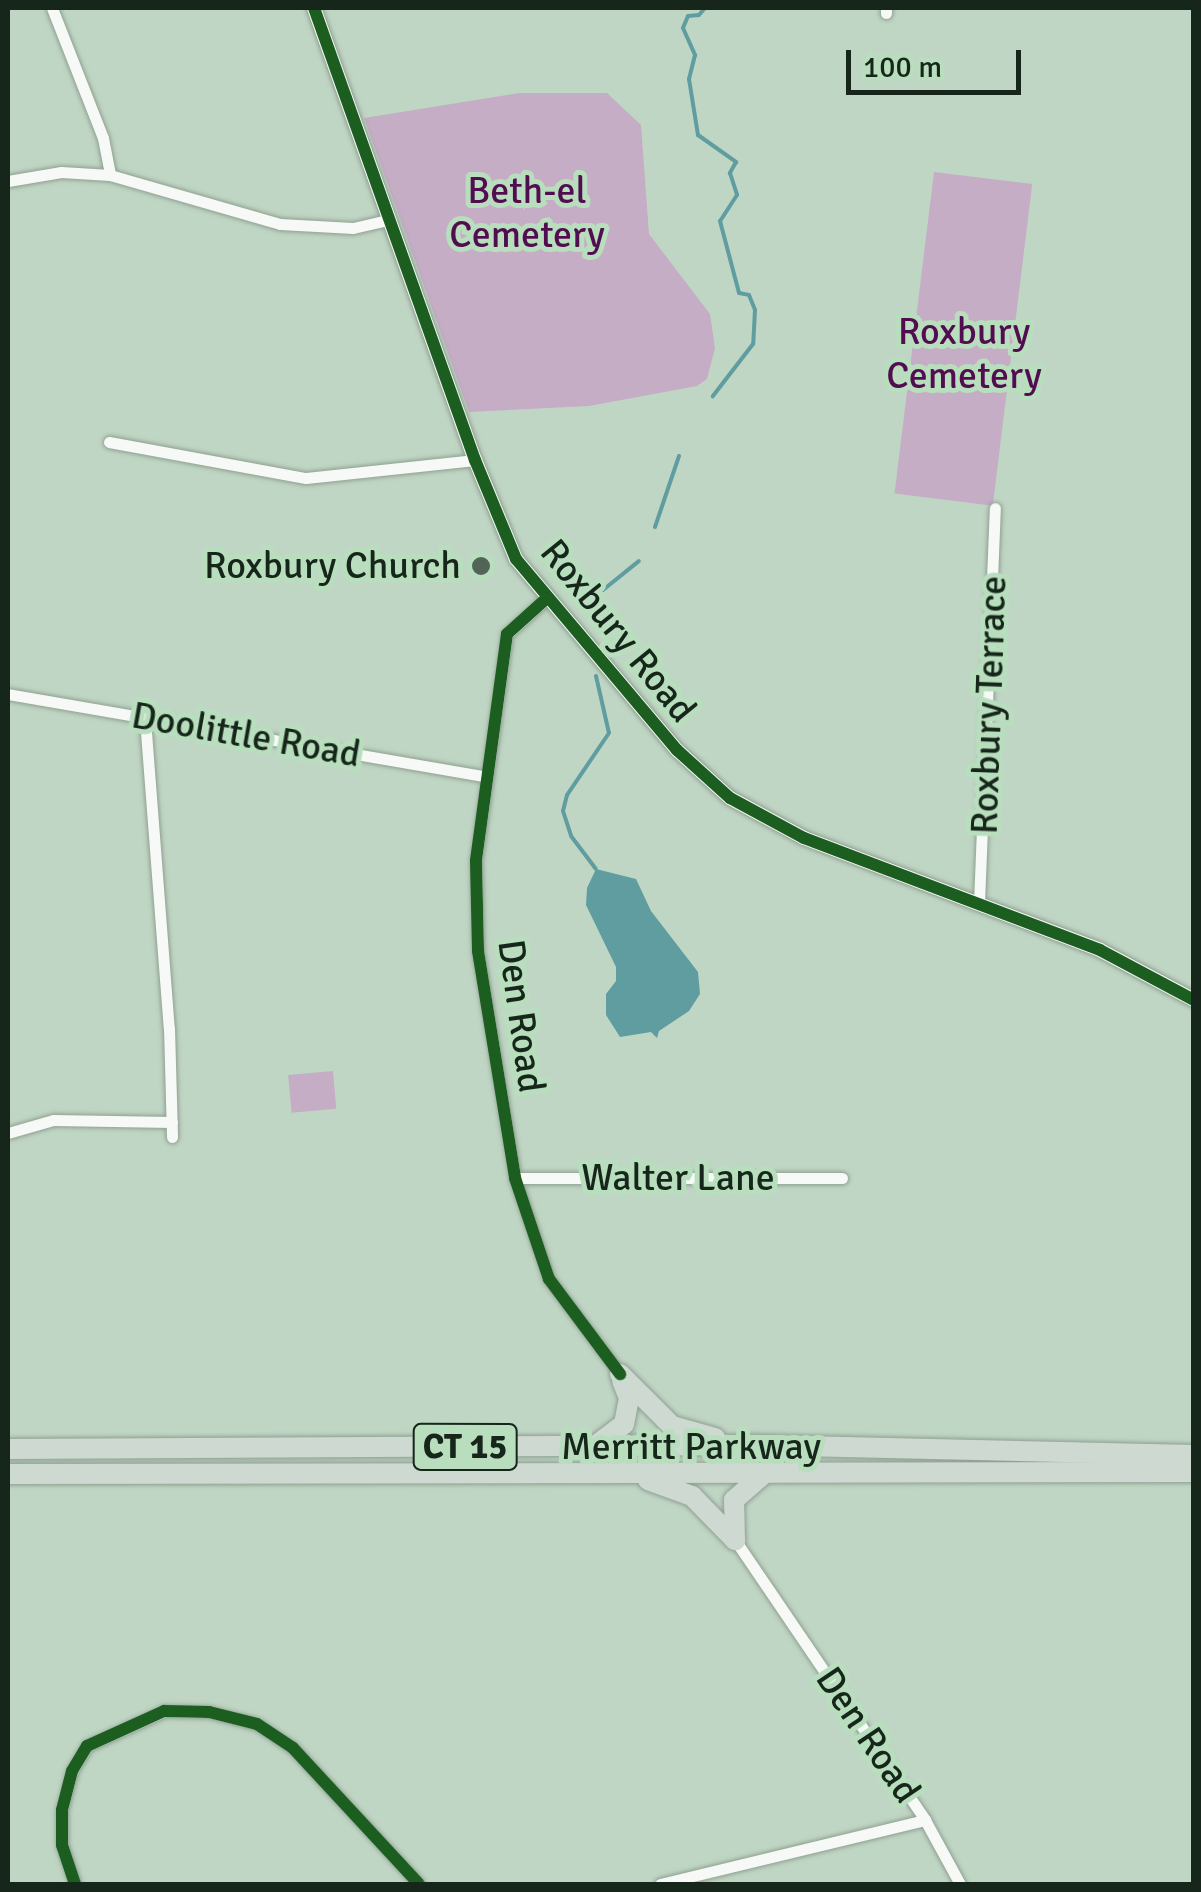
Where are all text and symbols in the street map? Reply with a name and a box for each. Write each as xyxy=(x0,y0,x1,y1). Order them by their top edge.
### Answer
scale bar xyxy=(851,30,1026,92)
text: 100 m xyxy=(863,49,942,86)
park label: Beth-el Cemetery xyxy=(449,168,605,258)
park label: Roxbury Cemetery xyxy=(886,309,1042,398)
street label: Roxbury Road xyxy=(530,530,706,732)
place label: Roxbury Church xyxy=(204,543,461,589)
marker: Roxbury Church xyxy=(470,555,492,577)
street label: Roxbury Terrace xyxy=(962,575,1016,835)
street label: Doolittle Road xyxy=(128,692,364,778)
street label: Den Road xyxy=(488,937,554,1095)
street label: Walter Lane xyxy=(581,1155,775,1201)
road number: CT 15 xyxy=(412,1417,518,1477)
street label: Merritt Parkway xyxy=(561,1424,821,1470)
street label: Den Road xyxy=(806,1658,930,1812)

